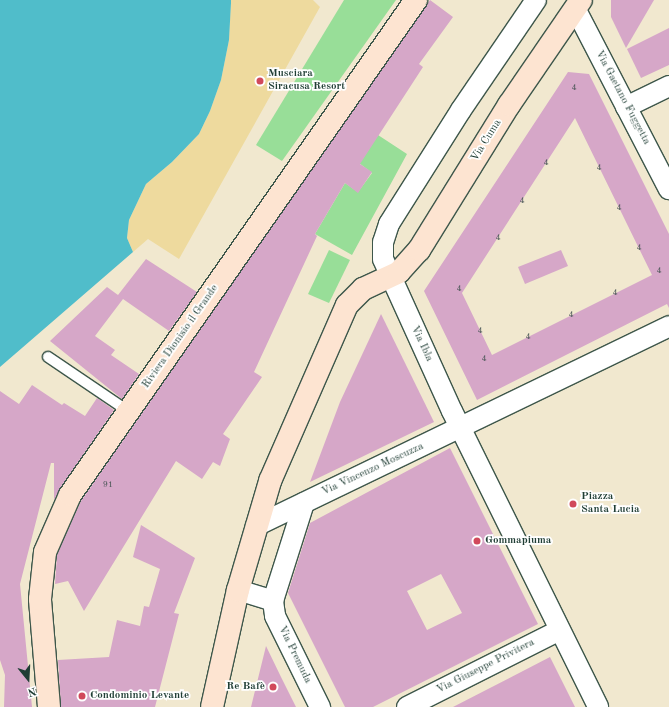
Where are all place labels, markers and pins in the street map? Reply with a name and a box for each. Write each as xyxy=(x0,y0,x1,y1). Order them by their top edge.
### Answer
place label: Musciara Siracusa Resort xyxy=(268,68,345,94)
marker: Musciara Siracusa Resort xyxy=(255,76,265,86)
place label: Piazza Santa Lucia xyxy=(581,491,640,517)
marker: Piazza Santa Lucia xyxy=(568,499,578,509)
place label: Gommapiuma xyxy=(485,534,551,548)
marker: Gommapiuma xyxy=(472,536,482,546)
place label: Re Bafè xyxy=(226,680,265,694)
marker: Re Bafè xyxy=(268,682,278,692)
place label: Condominio Levante xyxy=(90,689,189,703)
marker: Condominio Levante xyxy=(77,691,87,701)

